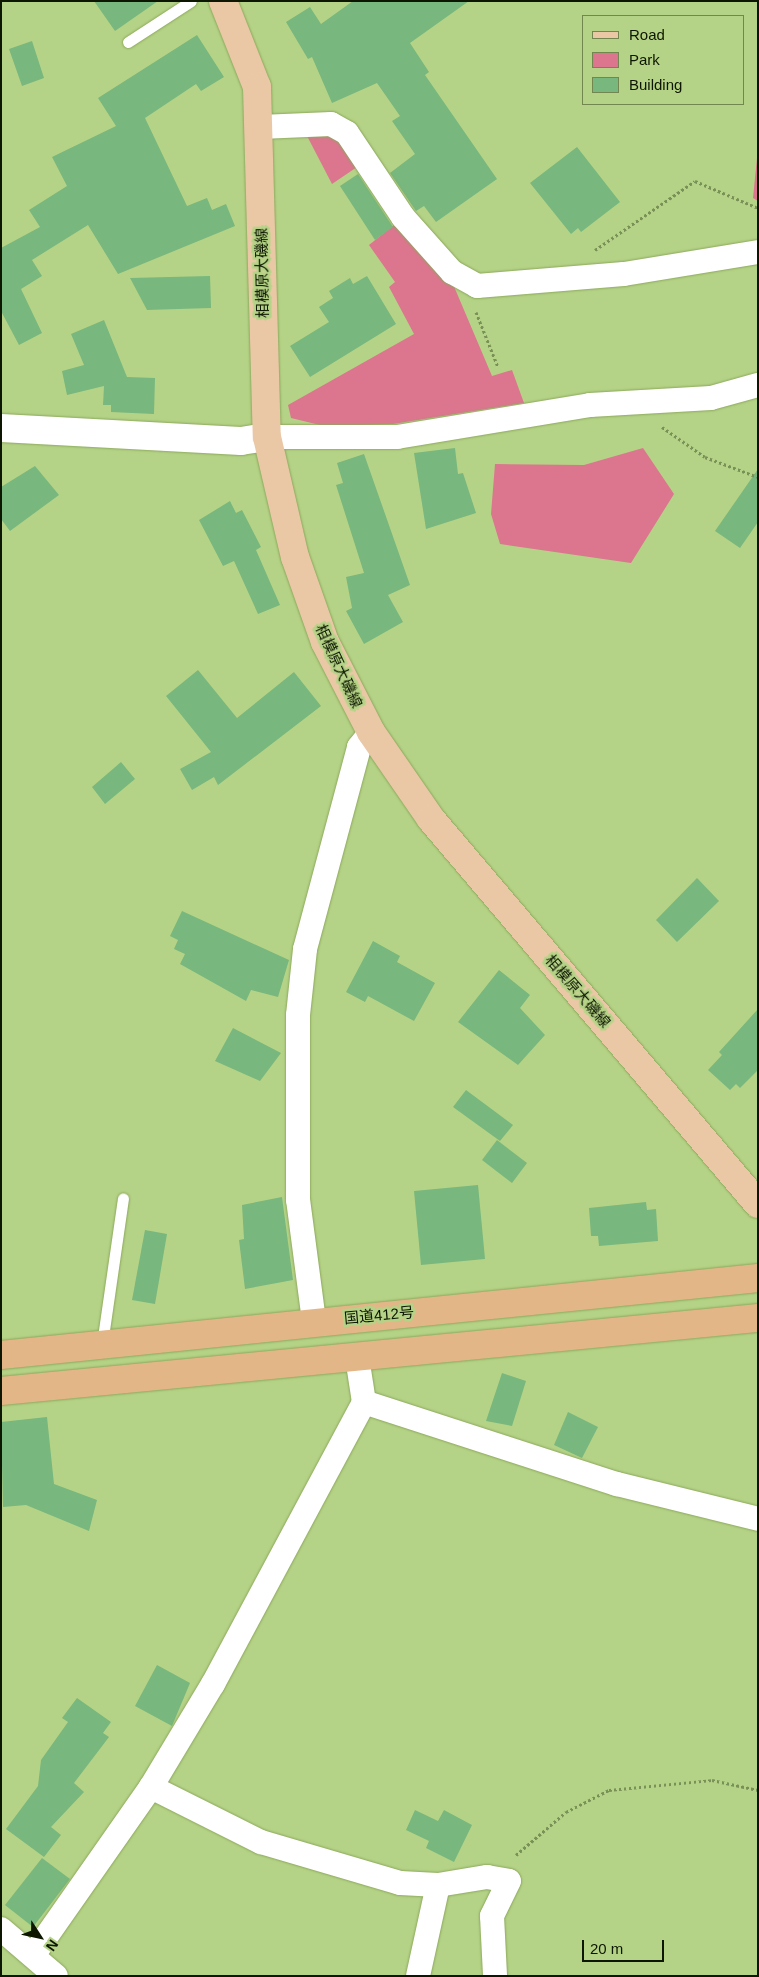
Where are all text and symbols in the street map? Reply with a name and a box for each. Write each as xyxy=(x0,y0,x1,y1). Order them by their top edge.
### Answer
legend xyxy=(582,15,744,105)
text: Road xyxy=(629,26,665,43)
text: Park xyxy=(629,51,660,68)
text: Building xyxy=(629,76,682,93)
street label: 相模原大磯線 xyxy=(252,228,272,318)
street label: 相模原大磯線 xyxy=(312,621,366,711)
street label: 相模原大磯線 xyxy=(542,951,614,1031)
street label: 国道412号 xyxy=(343,1303,415,1327)
north arrow xyxy=(15,1912,65,1962)
scale bar xyxy=(584,1930,666,1962)
text: N xyxy=(43,1937,62,1954)
text: 20 m xyxy=(590,1940,623,1957)

